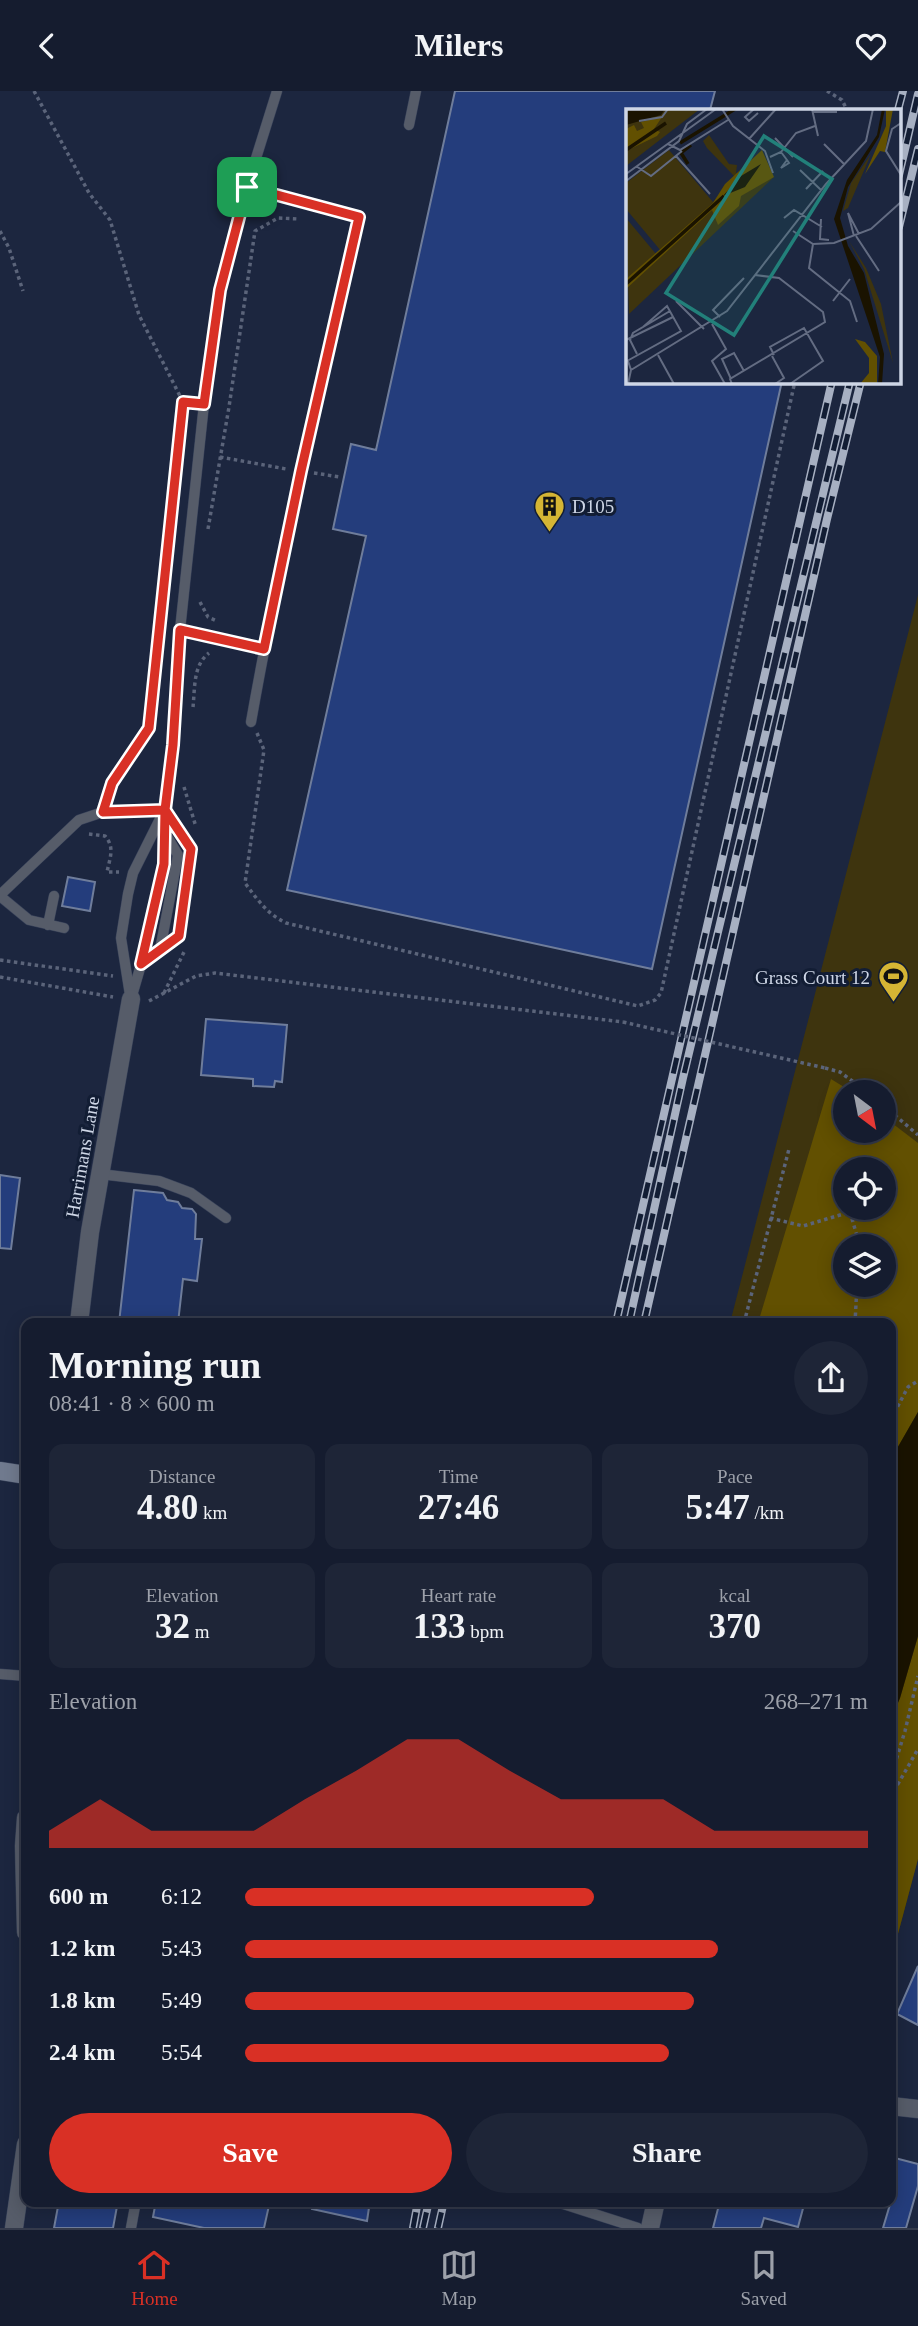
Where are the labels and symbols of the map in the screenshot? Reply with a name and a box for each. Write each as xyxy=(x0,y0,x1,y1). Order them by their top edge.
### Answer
inset map xyxy=(626,109,900,383)
pin xyxy=(217,157,277,217)
building icon: D105 xyxy=(532,489,566,533)
place label: D105 xyxy=(572,496,614,517)
sports icon: Grass Court 12 xyxy=(876,960,910,1004)
place label: Grass Court 12 xyxy=(755,967,870,988)
north arrow xyxy=(833,1080,896,1143)
street label: Harrimans Lane xyxy=(61,1095,104,1219)

